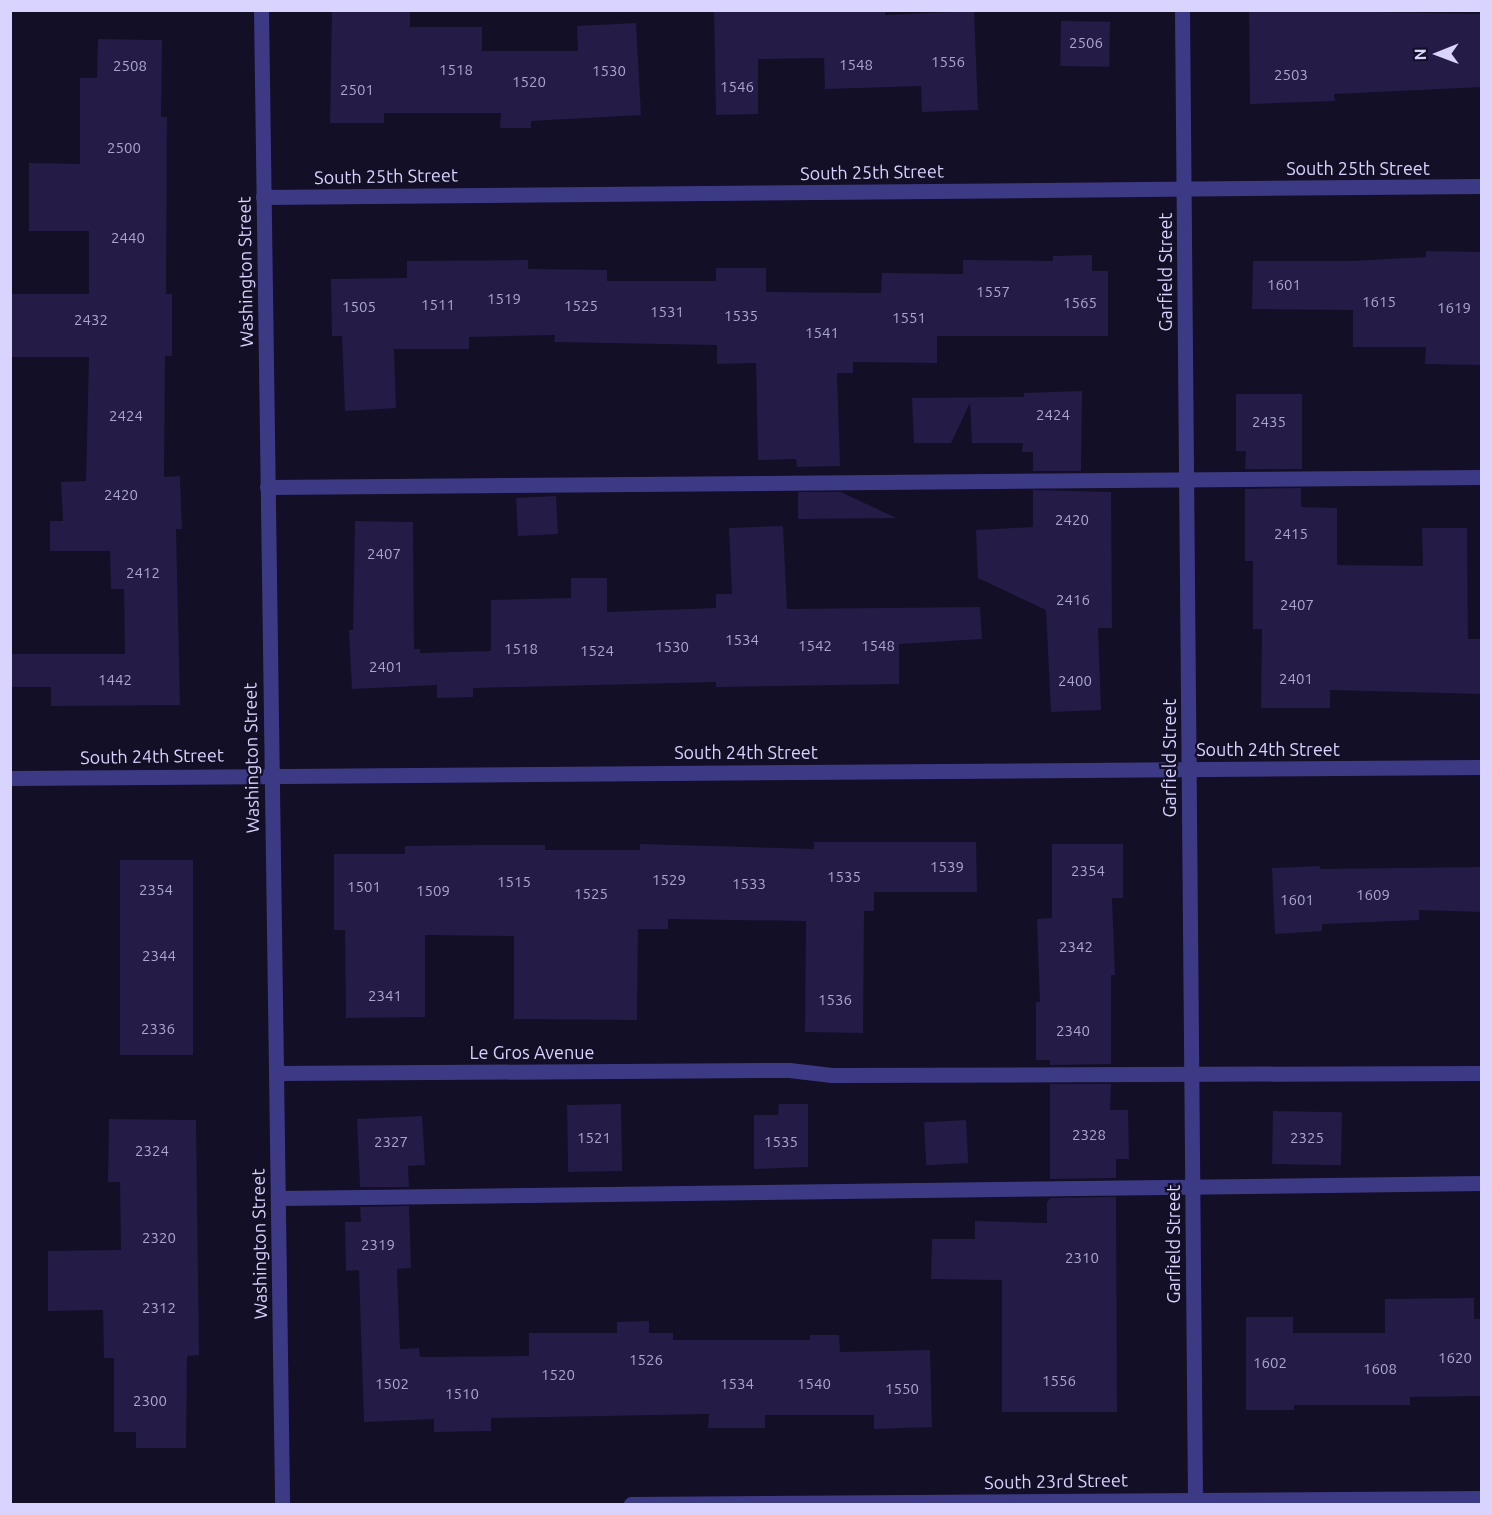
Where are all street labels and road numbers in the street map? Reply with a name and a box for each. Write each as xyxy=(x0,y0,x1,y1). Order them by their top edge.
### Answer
street label: South 25th Street xyxy=(1286,157,1430,179)
street label: South 25th Street xyxy=(800,160,944,184)
street label: South 25th Street xyxy=(314,164,458,188)
street label: Washington Street xyxy=(233,196,257,348)
street label: Garfield Street xyxy=(1154,213,1176,331)
street label: Washington Street xyxy=(239,682,263,834)
street label: Garfield Street xyxy=(1158,699,1180,817)
street label: South 24th Street xyxy=(1196,738,1340,760)
street label: South 24th Street xyxy=(674,741,818,763)
street label: South 24th Street xyxy=(80,744,224,768)
street label: Le Gros Avenue xyxy=(469,1041,595,1063)
street label: Washington Street xyxy=(247,1168,271,1320)
street label: Garfield Street xyxy=(1162,1185,1184,1303)
street label: South 23rd Street xyxy=(984,1469,1128,1493)

